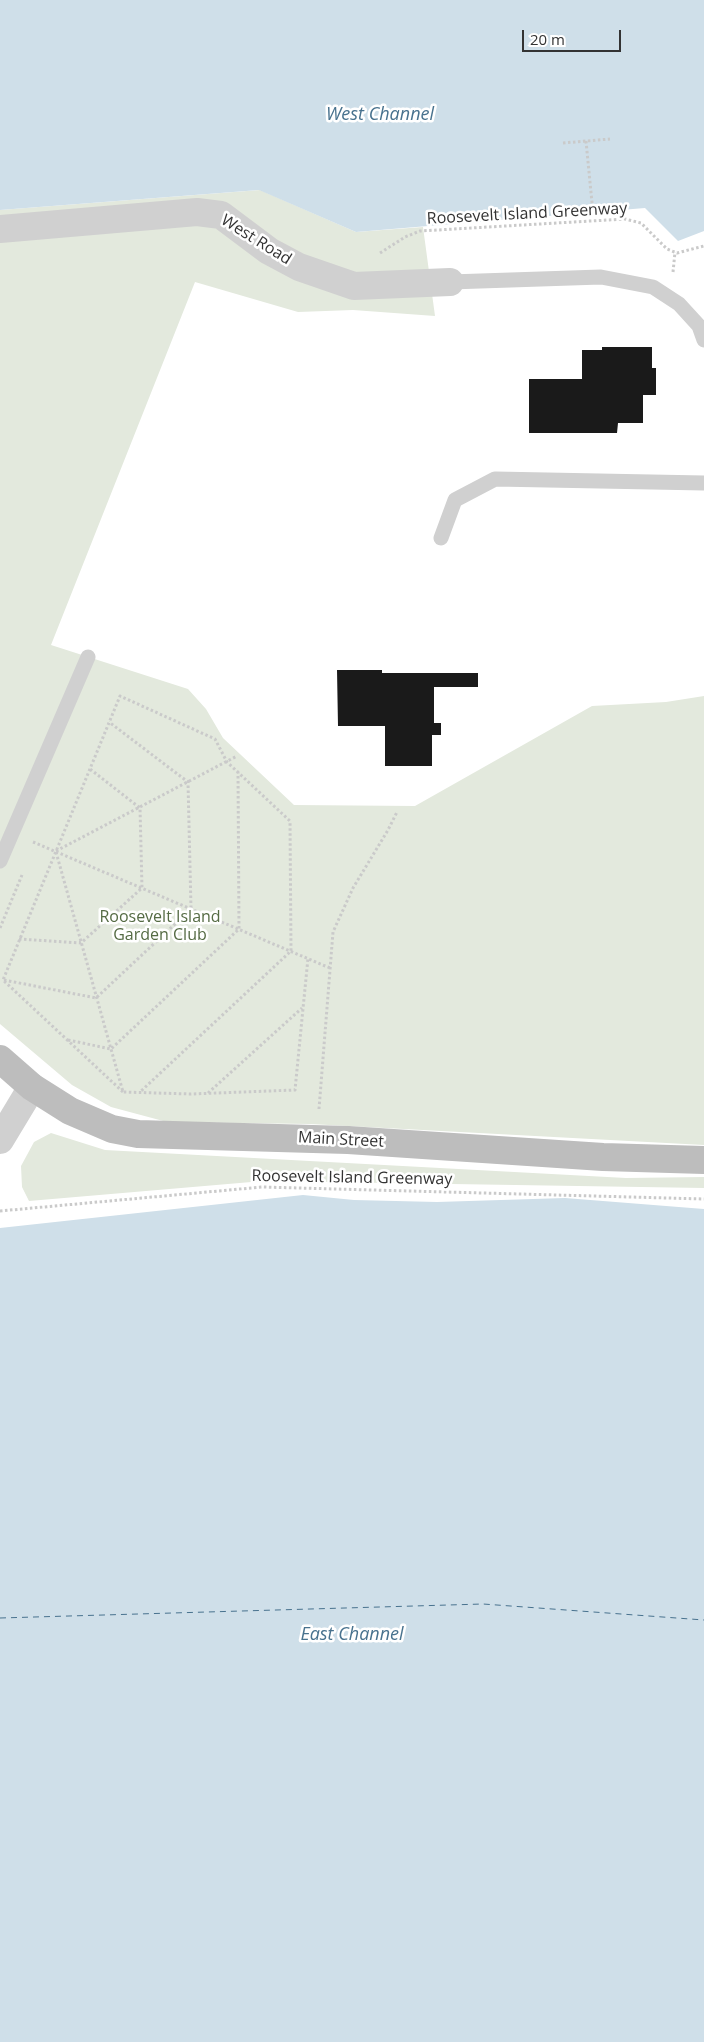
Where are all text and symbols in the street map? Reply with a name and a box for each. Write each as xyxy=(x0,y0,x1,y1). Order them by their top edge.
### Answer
scale bar xyxy=(524,20,623,52)
text: 20 m xyxy=(530,29,565,49)
water label: West Channel xyxy=(326,104,434,126)
street label: Roosevelt Island Greenway xyxy=(426,199,628,229)
street label: West Road xyxy=(217,211,295,269)
park label: Roosevelt Island Garden Club xyxy=(99,907,221,945)
street label: Main Street xyxy=(298,1128,384,1152)
street label: Roosevelt Island Greenway xyxy=(252,1167,452,1189)
water label: East Channel xyxy=(300,1624,404,1646)

